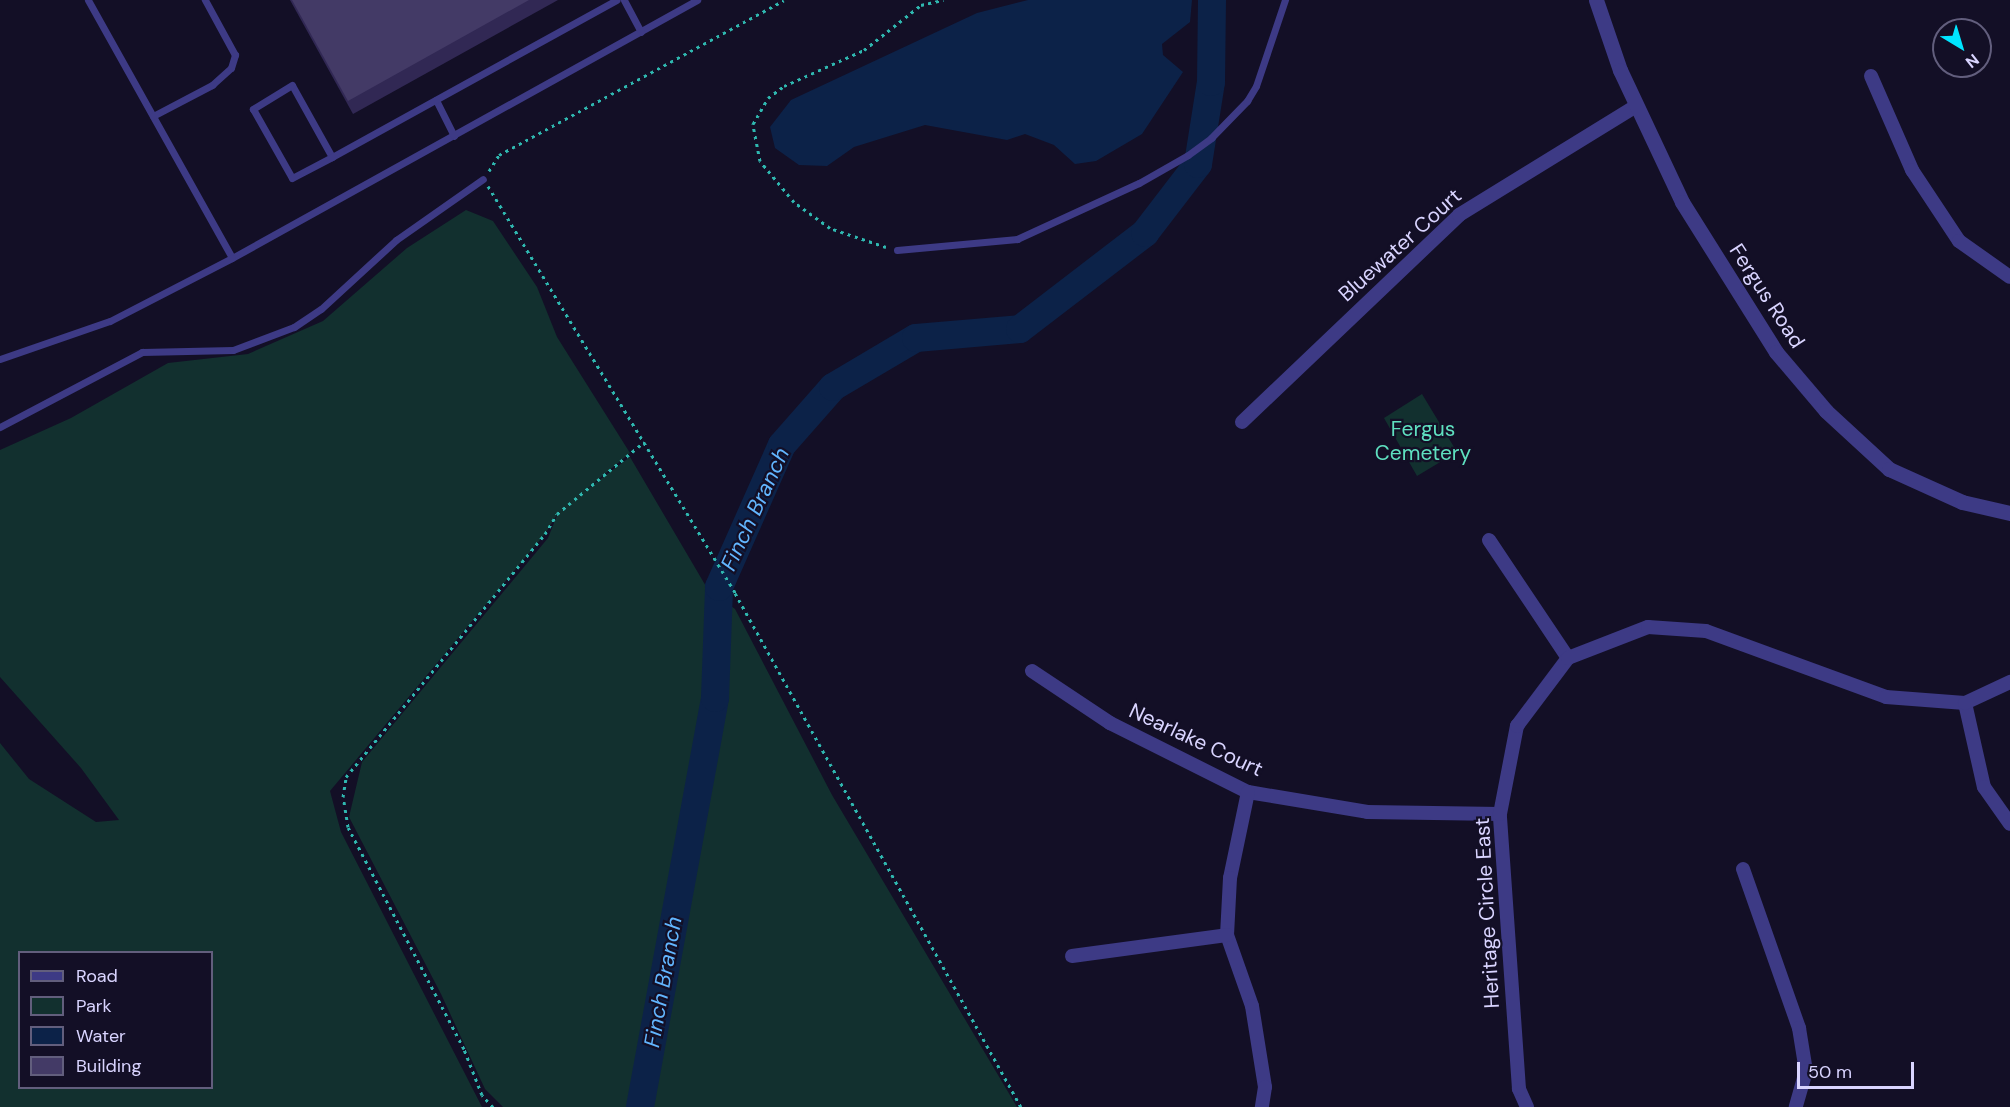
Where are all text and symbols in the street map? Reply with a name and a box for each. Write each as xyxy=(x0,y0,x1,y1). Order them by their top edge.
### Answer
north arrow xyxy=(1932,18,1992,78)
text: N xyxy=(1961,49,1983,73)
street label: Bluewater Court xyxy=(1333,183,1467,307)
street label: Fergus Road xyxy=(1724,239,1810,353)
park label: Fergus Cemetery xyxy=(1375,416,1471,466)
water label: Finch Branch xyxy=(715,443,795,575)
street label: Nearlake Court xyxy=(1125,698,1267,782)
street label: Heritage Circle East xyxy=(1469,817,1505,1009)
water label: Finch Branch xyxy=(638,914,688,1050)
legend xyxy=(18,951,213,1089)
text: Road xyxy=(76,964,118,988)
text: Park xyxy=(76,994,112,1018)
text: Water xyxy=(76,1024,126,1048)
scale bar xyxy=(1800,1050,1917,1088)
text: Building xyxy=(76,1054,141,1078)
text: 50 m xyxy=(1808,1060,1852,1084)

